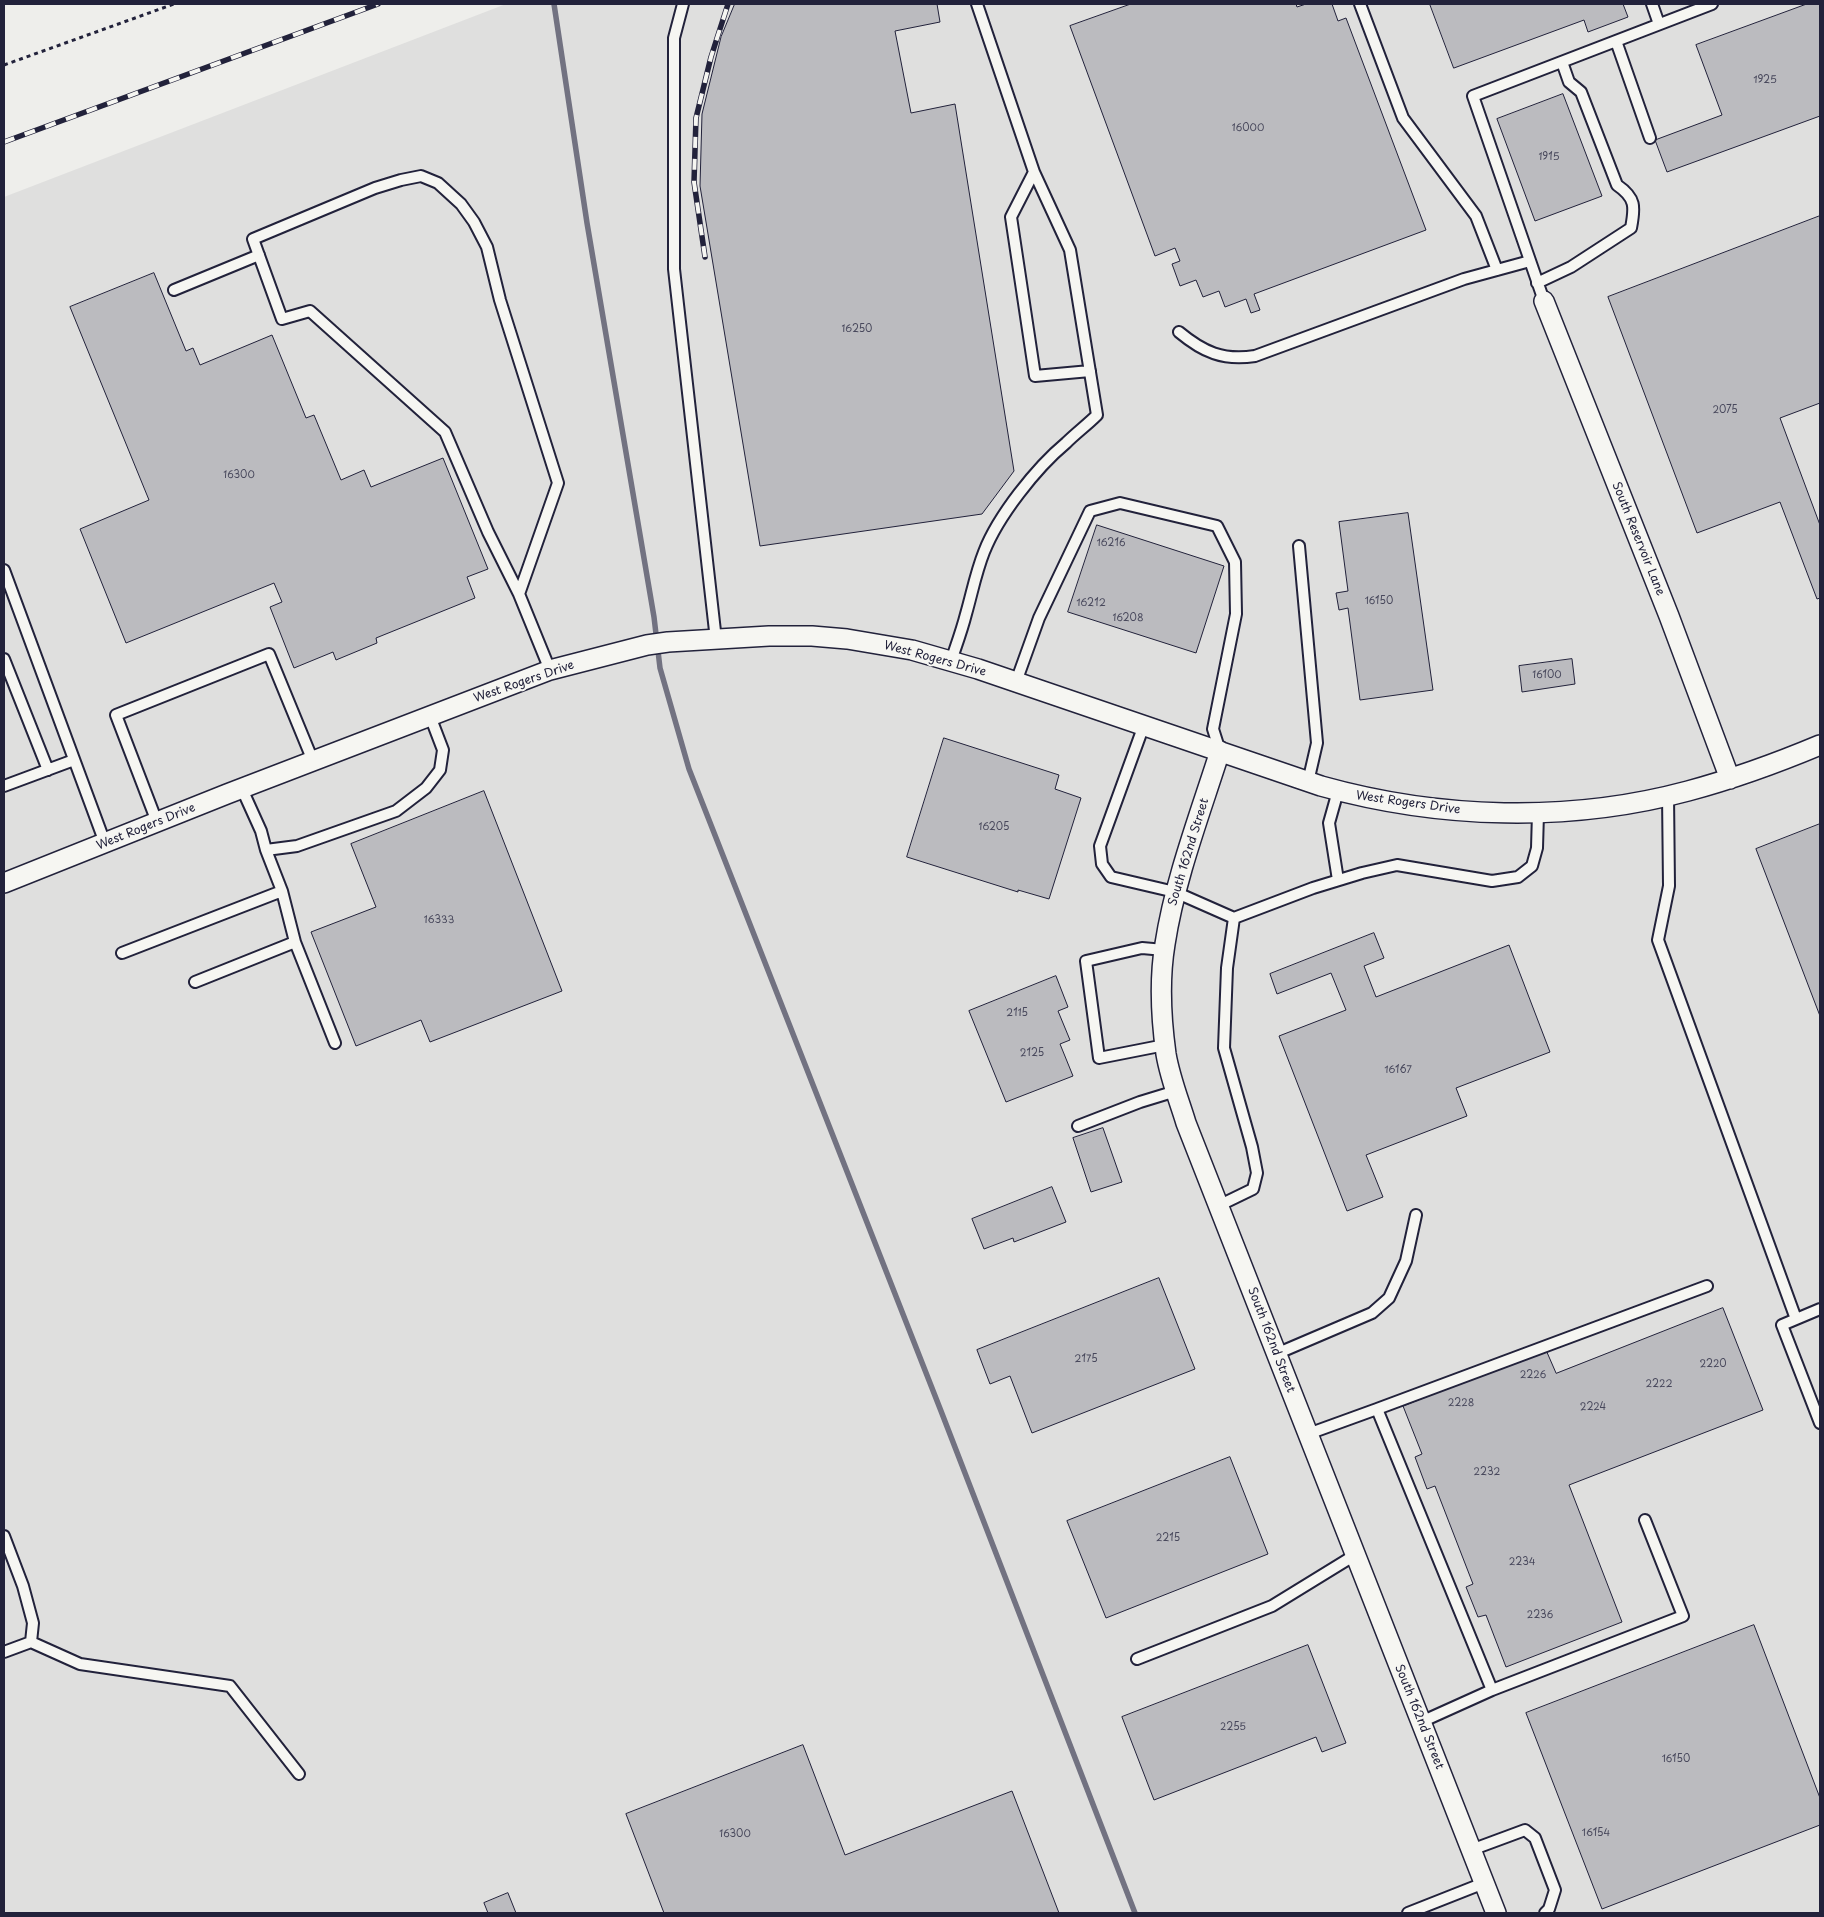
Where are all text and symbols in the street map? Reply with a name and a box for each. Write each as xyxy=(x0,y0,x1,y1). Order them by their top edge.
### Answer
house number: 1925 xyxy=(1753,74,1777,86)
house number: 16000 xyxy=(1232,122,1264,134)
house number: 1915 xyxy=(1538,151,1560,163)
house number: 16250 xyxy=(842,323,872,335)
house number: 2075 xyxy=(1712,404,1738,416)
house number: 16300 xyxy=(223,469,255,481)
street label: South Reservoir Lane xyxy=(1609,480,1667,598)
house number: 16216 xyxy=(1097,537,1125,549)
house number: 16150 xyxy=(1365,595,1393,607)
house number: 16212 xyxy=(1076,597,1106,609)
house number: 16208 xyxy=(1113,612,1143,624)
street label: West Rogers Drive xyxy=(882,638,988,680)
street label: West Rogers Drive xyxy=(472,658,576,706)
house number: 16100 xyxy=(1532,669,1562,681)
street label: West Rogers Drive xyxy=(1355,789,1461,817)
street label: South 162nd Street xyxy=(1166,796,1212,908)
street label: West Rogers Drive xyxy=(94,801,198,853)
house number: 16205 xyxy=(979,821,1009,833)
house number: 16333 xyxy=(424,914,454,926)
house number: 2115 xyxy=(1006,1007,1028,1019)
house number: 2125 xyxy=(1020,1047,1044,1059)
house number: 16167 xyxy=(1384,1064,1412,1076)
street label: South 162nd Street xyxy=(1244,1285,1298,1395)
house number: 2175 xyxy=(1074,1353,1098,1365)
house number: 2220 xyxy=(1699,1358,1727,1370)
house number: 2226 xyxy=(1520,1369,1546,1381)
house number: 2222 xyxy=(1645,1378,1673,1390)
house number: 2228 xyxy=(1448,1397,1474,1409)
house number: 2224 xyxy=(1580,1401,1606,1413)
house number: 2232 xyxy=(1474,1466,1500,1478)
house number: 2215 xyxy=(1156,1532,1180,1544)
house number: 2234 xyxy=(1509,1556,1535,1568)
house number: 2236 xyxy=(1527,1609,1553,1621)
street label: South 162nd Street xyxy=(1391,1662,1447,1772)
house number: 2255 xyxy=(1220,1721,1246,1733)
house number: 16150 xyxy=(1662,1753,1690,1765)
house number: 16154 xyxy=(1582,1827,1610,1839)
house number: 16300 xyxy=(719,1828,751,1840)

